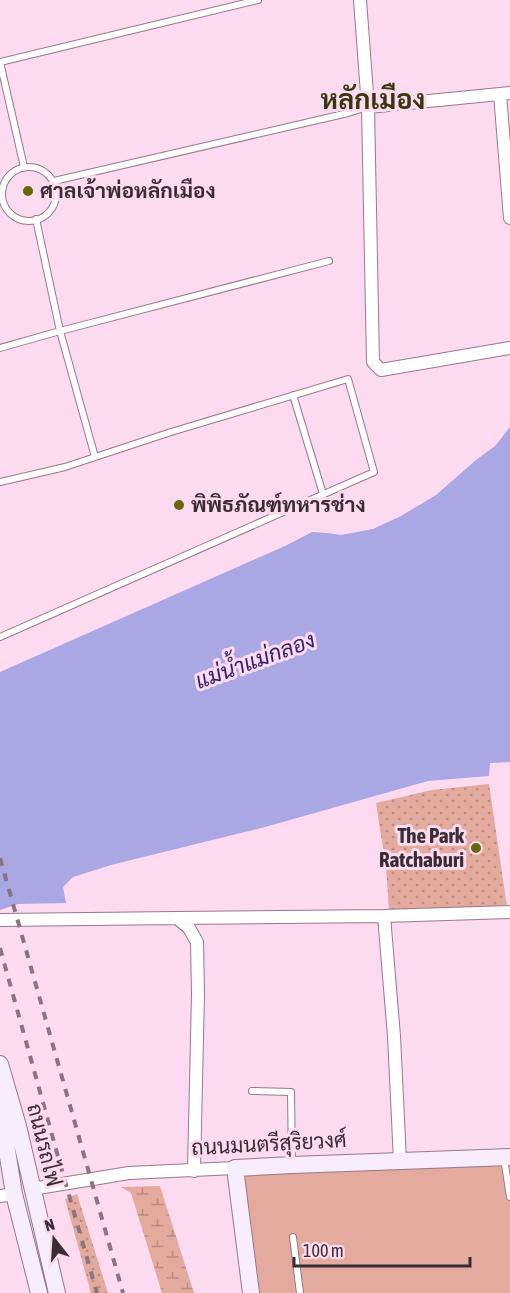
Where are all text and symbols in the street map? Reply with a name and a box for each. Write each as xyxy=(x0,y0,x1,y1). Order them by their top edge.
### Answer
district label: หลักเมือง xyxy=(321,82,425,115)
place label: ศาลเจ้าพ่อหลักเมือง xyxy=(40,178,216,202)
marker: ศาลเจ้าพ่อหลักเมือง xyxy=(21,184,35,198)
place label: พิพิธภัณฑ์ทหารช่าง xyxy=(191,492,366,516)
marker: พิพิธภัณฑ์ทหารช่าง xyxy=(172,498,186,512)
water label: แม่น้ำแม่กลอง xyxy=(190,621,318,694)
place label: The Park Ratchaburi xyxy=(379,823,465,871)
marker: The Park Ratchaburi xyxy=(469,841,483,855)
street label: ถนนรถไฟ xyxy=(23,1101,67,1189)
street label: ถนนมนตรีสุริยวงศ์ xyxy=(191,1126,347,1162)
north arrow xyxy=(24,1209,84,1269)
text: N xyxy=(42,1215,57,1235)
scale bar xyxy=(294,1230,470,1268)
text: 100 m xyxy=(303,1240,344,1261)

